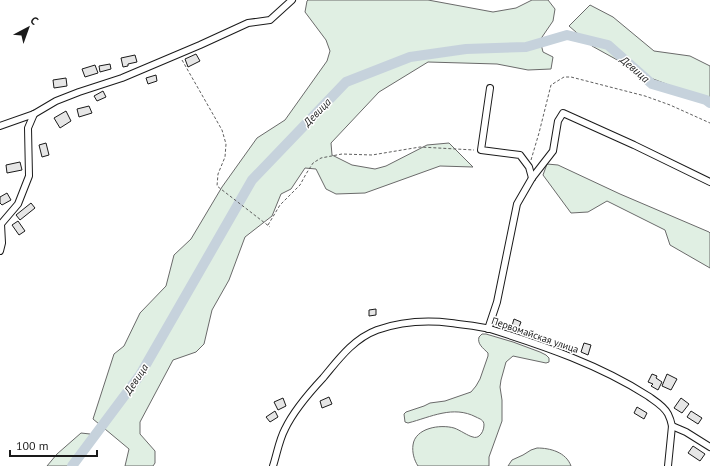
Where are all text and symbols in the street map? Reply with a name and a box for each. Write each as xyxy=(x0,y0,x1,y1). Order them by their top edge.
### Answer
north arrow xyxy=(8,8,48,48)
text: С xyxy=(28,13,41,28)
water label: Девица xyxy=(617,52,653,86)
water label: Девица xyxy=(299,94,334,130)
street label: Первомайская улица xyxy=(490,314,580,356)
water label: Девица xyxy=(120,360,152,398)
scale bar xyxy=(10,432,97,458)
text: 100 m xyxy=(16,438,49,453)

